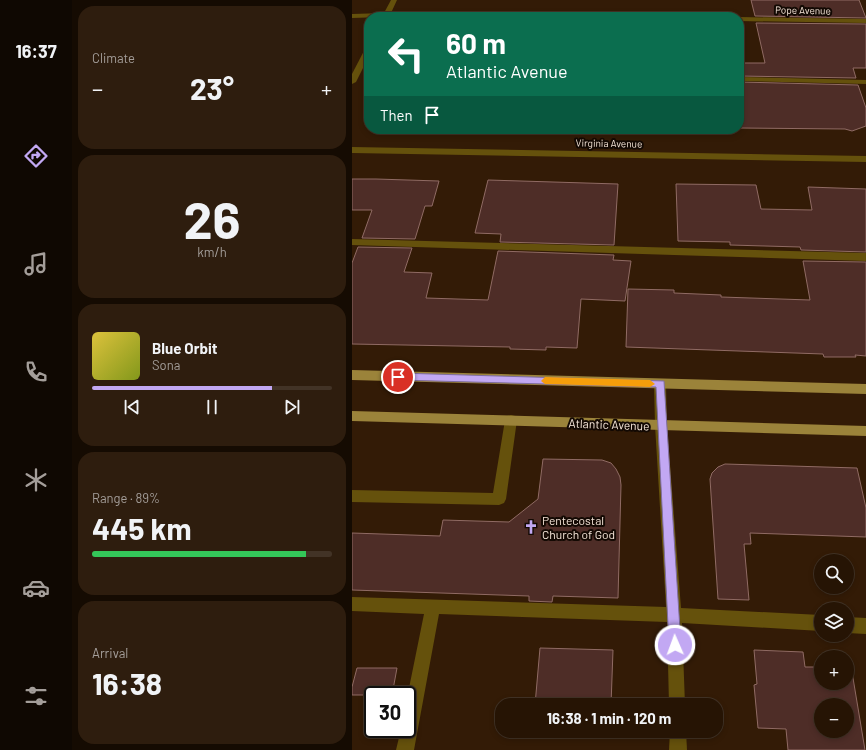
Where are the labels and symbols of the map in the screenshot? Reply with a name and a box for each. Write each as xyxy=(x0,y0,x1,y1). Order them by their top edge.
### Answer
street label: Pope Avenue xyxy=(775,4,831,16)
street label: Virginia Avenue xyxy=(576,136,642,150)
pin xyxy=(381,360,415,394)
street label: Atlantic Avenue xyxy=(568,416,650,432)
place label: Pentecostal Church of God xyxy=(542,513,615,541)
church icon: Pentecostal Church of God xyxy=(523,519,539,535)
position arrow xyxy=(654,624,696,666)
speed limit sign: 30 xyxy=(364,686,416,738)

